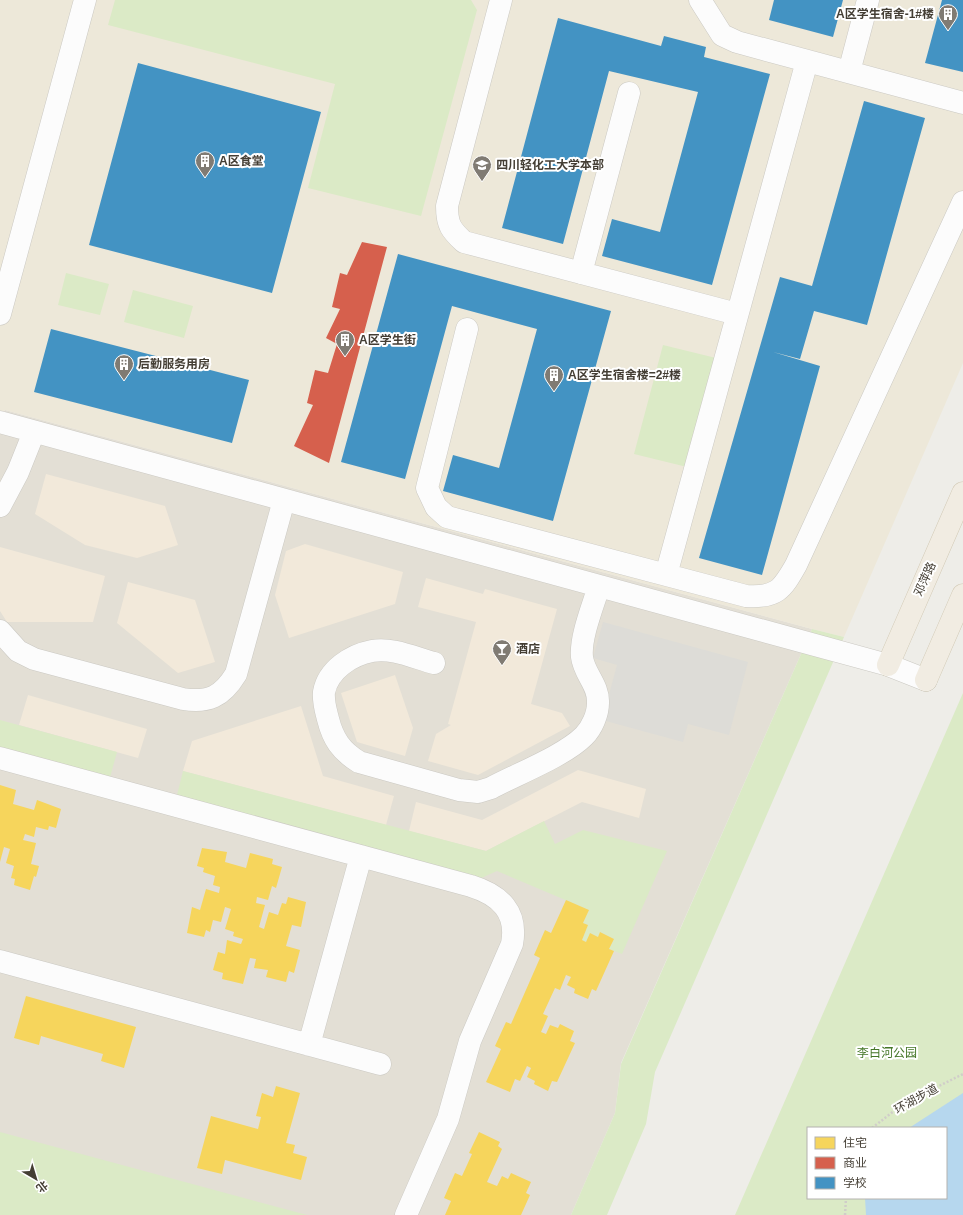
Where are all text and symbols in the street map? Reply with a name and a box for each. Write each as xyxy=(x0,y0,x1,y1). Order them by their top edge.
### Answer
building icon: A区学生宿舍-1#楼 xyxy=(937,3,959,31)
place label: A区学生宿舍-1#楼 xyxy=(836,7,934,21)
building icon: A区食堂 xyxy=(194,150,216,178)
place label: A区食堂 xyxy=(219,154,264,168)
school or university icon: 四川轻化工大学本部 xyxy=(471,154,493,182)
place label: 四川轻化工大学本部 xyxy=(496,158,604,172)
building icon: A区学生街 xyxy=(334,329,356,357)
place label: A区学生街 xyxy=(359,333,416,347)
building icon: 后勤服务用房 xyxy=(113,353,135,381)
place label: 后勤服务用房 xyxy=(138,357,210,371)
building icon: A区学生宿舍楼=2#楼 xyxy=(543,364,565,392)
place label: A区学生宿舍楼=2#楼 xyxy=(568,368,681,382)
street label: 邓萍路 xyxy=(911,560,939,598)
bar icon: 酒店 xyxy=(491,638,513,666)
place label: 酒店 xyxy=(516,642,540,656)
park label: 李白河公园 xyxy=(857,1046,917,1060)
street label: 环湖步道 xyxy=(892,1081,940,1117)
legend xyxy=(807,1127,947,1199)
text: 住宅 xyxy=(843,1136,867,1150)
text: 商业 xyxy=(843,1156,867,1170)
north arrow xyxy=(16,1159,56,1199)
text: 学校 xyxy=(843,1176,867,1190)
text: 北 xyxy=(34,1179,50,1195)

